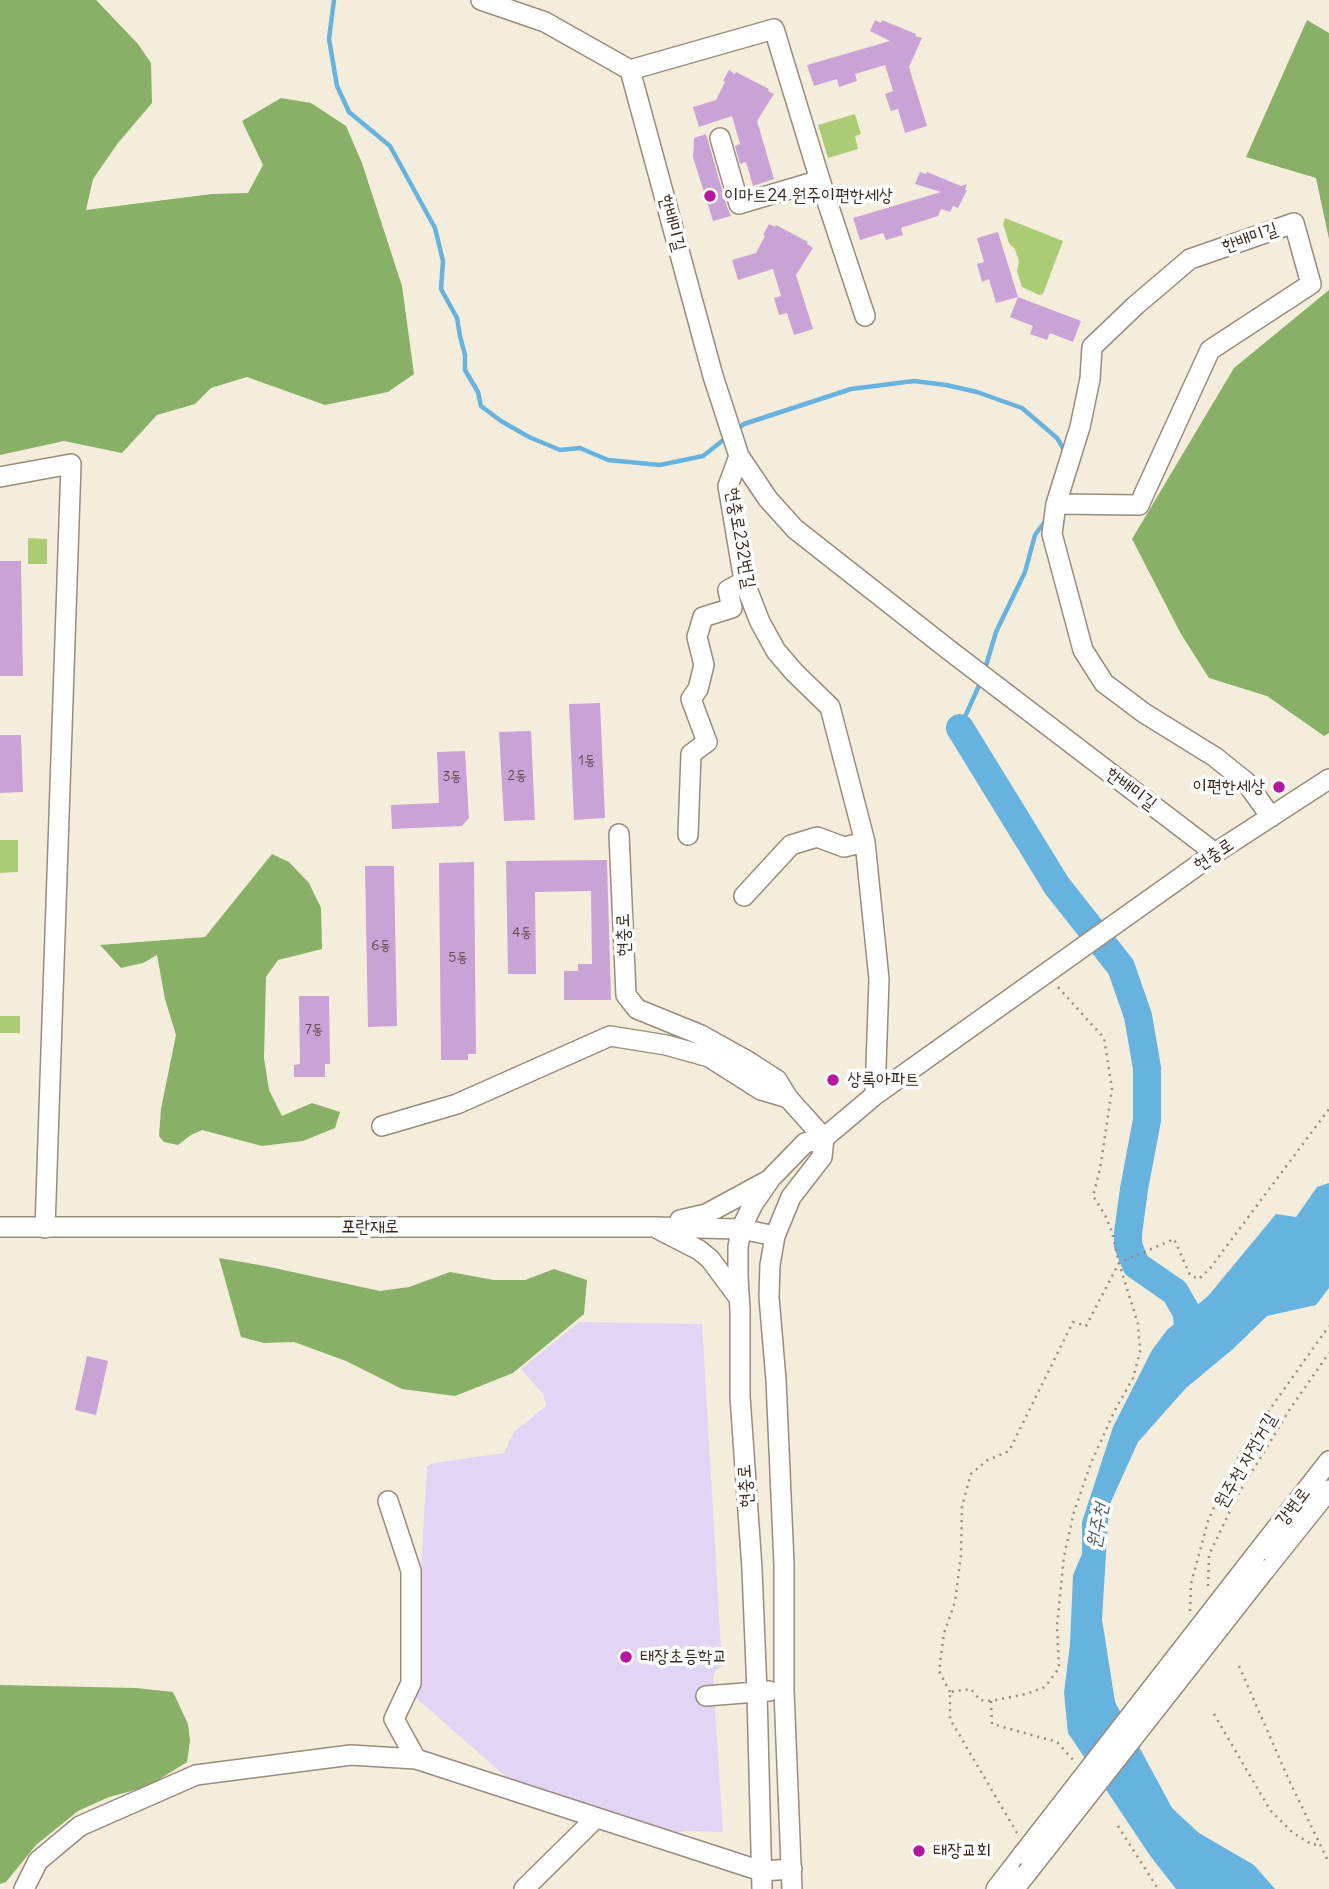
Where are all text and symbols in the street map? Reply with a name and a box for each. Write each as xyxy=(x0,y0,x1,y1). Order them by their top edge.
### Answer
place label: 이마트24 원주이편한세상 xyxy=(724,185,893,207)
marker: 이마트24 원주이편한세상 xyxy=(702,188,718,204)
street label: 한배미길 xyxy=(654,192,690,254)
street label: 한배미길 xyxy=(1219,218,1281,258)
street label: 현충로232번길 xyxy=(720,486,760,590)
house number: 1동 xyxy=(579,753,595,769)
street label: 한배미길 xyxy=(1101,763,1161,815)
house number: 2동 xyxy=(508,768,526,784)
house number: 3동 xyxy=(442,769,462,785)
place label: 이편한세상 xyxy=(1193,776,1265,798)
marker: 이편한세상 xyxy=(1271,779,1287,795)
street label: 현충로 xyxy=(1190,834,1238,876)
street label: 현충로 xyxy=(612,913,636,957)
house number: 4동 xyxy=(512,925,532,941)
house number: 6동 xyxy=(371,938,391,954)
house number: 5동 xyxy=(448,950,468,966)
house number: 7동 xyxy=(305,1022,323,1038)
place label: 상록아파트 xyxy=(847,1069,919,1091)
marker: 상록아파트 xyxy=(825,1072,841,1088)
street label: 포란재로 xyxy=(341,1216,399,1238)
street label: 원주천 자전거길 xyxy=(1210,1410,1282,1512)
street label: 현충로 xyxy=(734,1464,758,1508)
street label: 강변로 xyxy=(1271,1483,1315,1531)
water label: 원주천 xyxy=(1082,1501,1114,1551)
place label: 태장초등학교 xyxy=(640,1646,727,1668)
marker: 태장초등학교 xyxy=(618,1649,634,1665)
place label: 태장교회 xyxy=(933,1840,991,1862)
marker: 태장교회 xyxy=(911,1843,927,1859)

